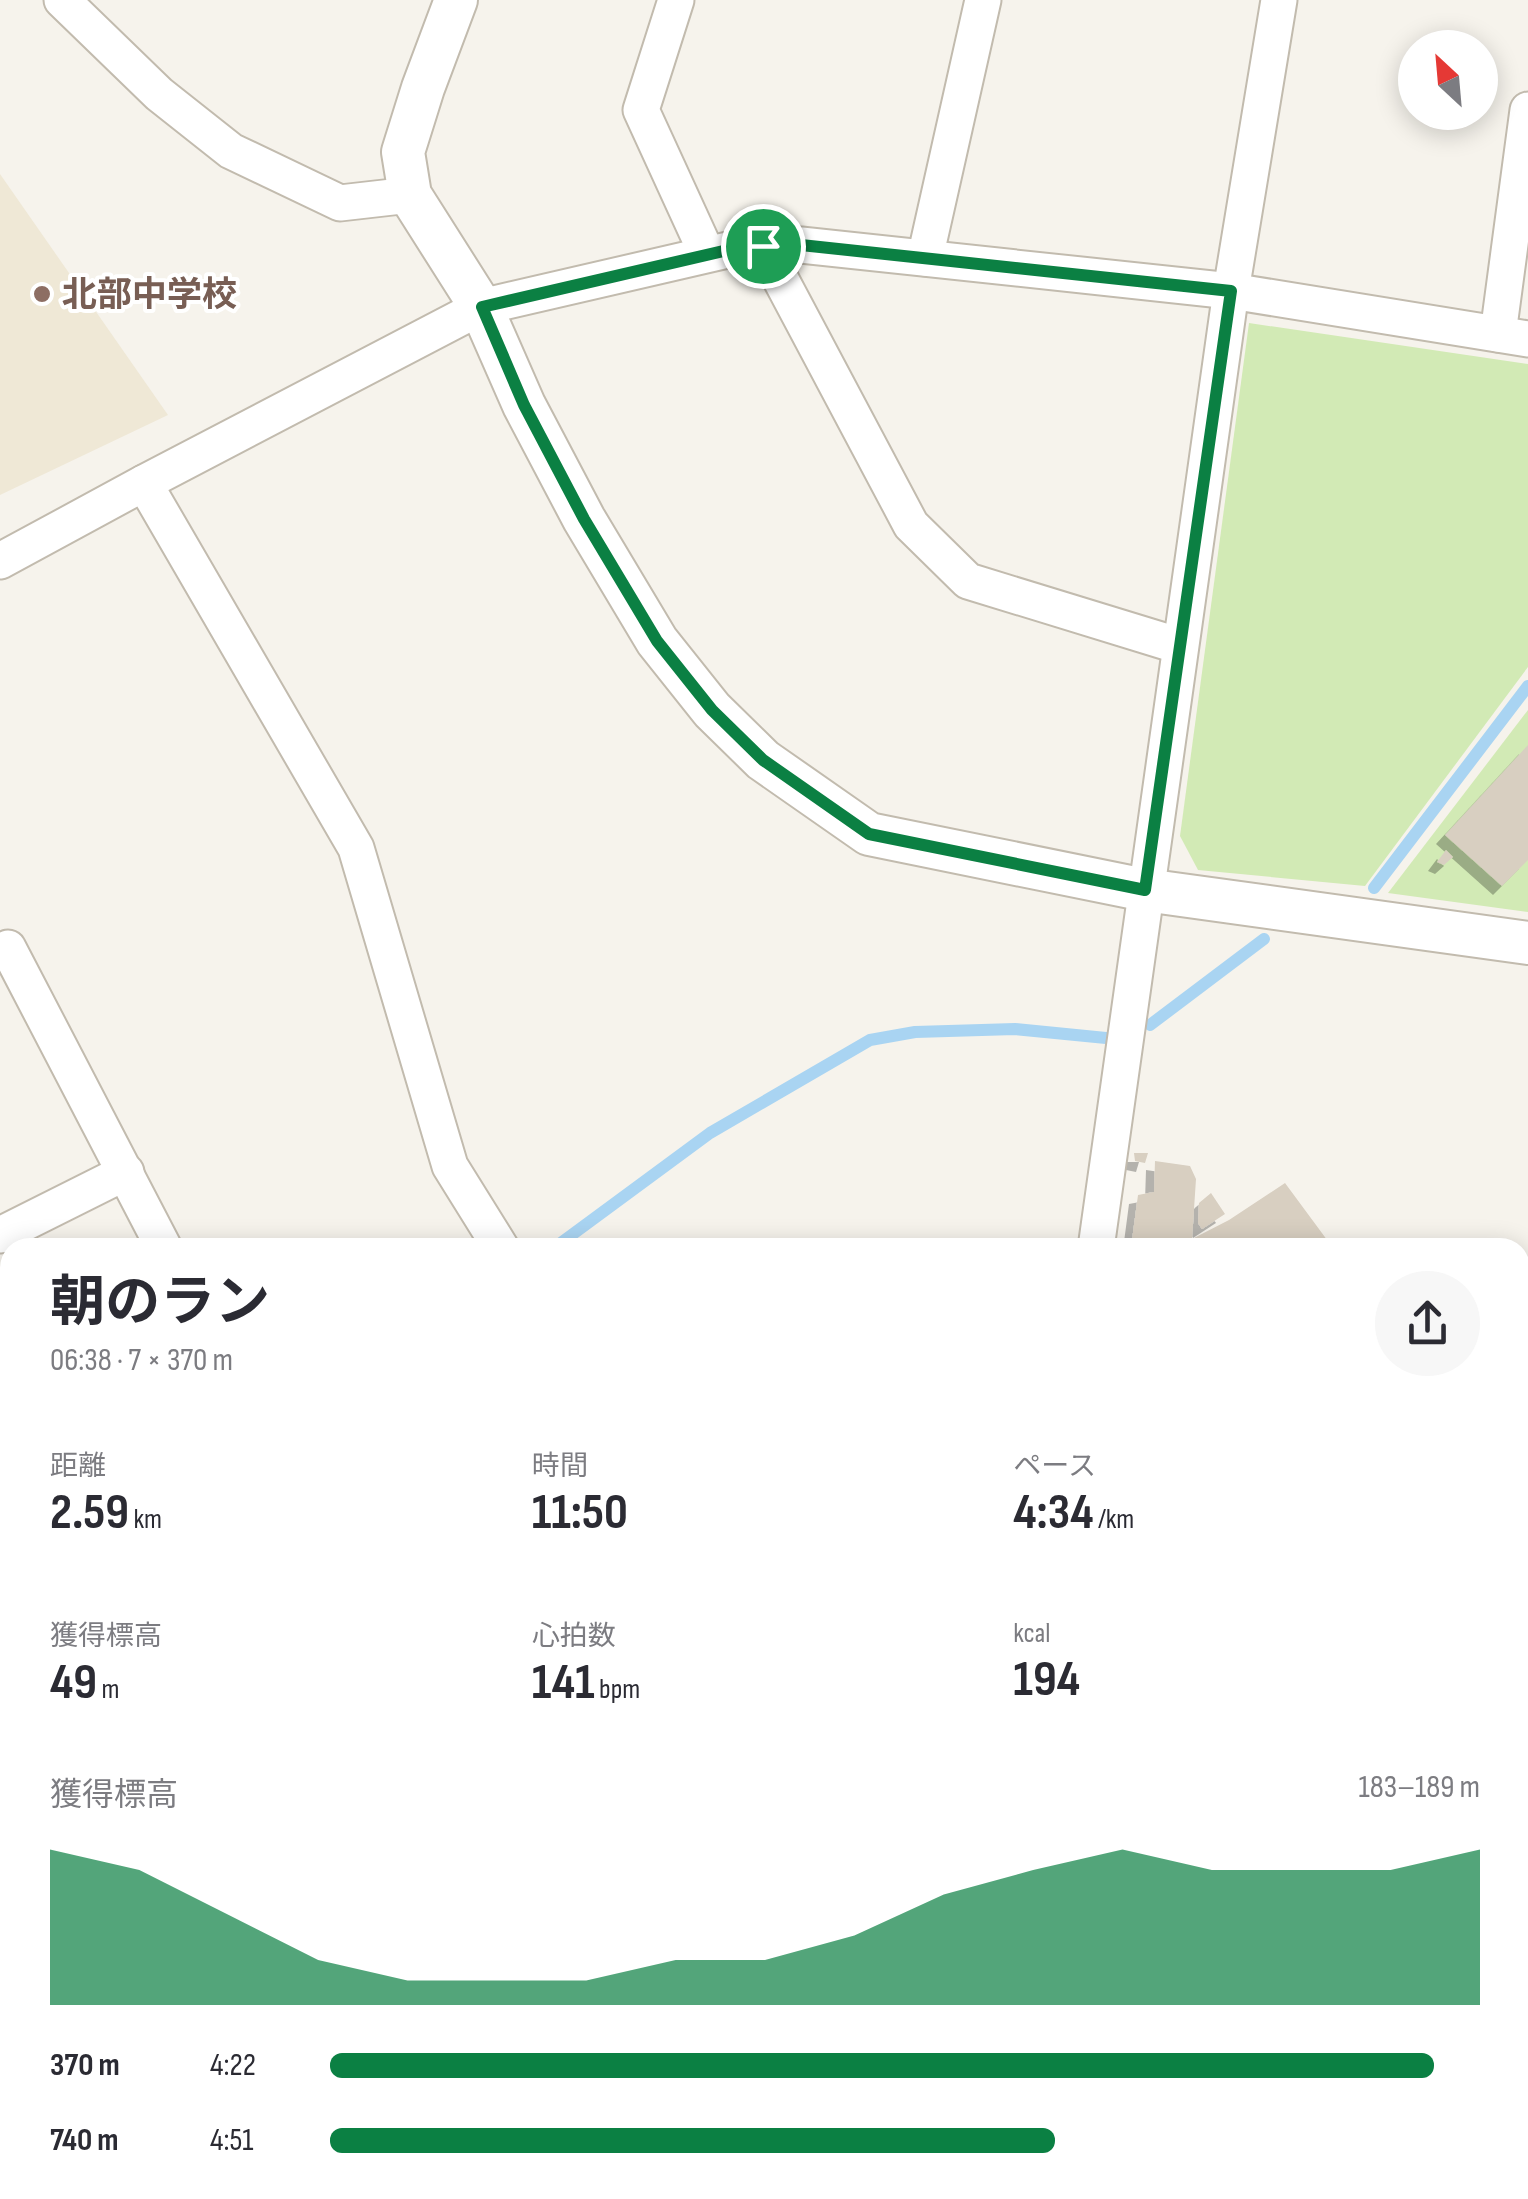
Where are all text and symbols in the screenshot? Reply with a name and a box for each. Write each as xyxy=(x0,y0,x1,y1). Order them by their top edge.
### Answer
north arrow xyxy=(1398,30,1498,130)
map controls xyxy=(1398,30,1498,130)
pin xyxy=(721,204,806,289)
icon: arrive xyxy=(736,219,791,274)
place label: 北部中学校 xyxy=(62,274,237,317)
marker: 北部中学校 xyxy=(31,283,53,305)
text: 朝のラン xyxy=(50,1270,270,1337)
button: share xyxy=(1375,1271,1480,1376)
text: 06:38 · 7 × 370 m xyxy=(50,1341,233,1380)
text: 距離 xyxy=(50,1450,106,1483)
text: 時間 xyxy=(532,1450,588,1483)
text: ペース xyxy=(1013,1450,1096,1483)
text: 2.59 xyxy=(50,1483,129,1543)
text: 11:50 xyxy=(532,1483,628,1543)
text: 4:34 xyxy=(1013,1483,1093,1543)
text: km xyxy=(129,1503,162,1536)
text: /km xyxy=(1093,1503,1134,1536)
text: kcal xyxy=(1013,1617,1050,1650)
text: 獲得標高 xyxy=(50,1620,162,1653)
text: 心拍数 xyxy=(532,1620,616,1653)
text: 194 xyxy=(1013,1650,1080,1710)
text: 49 xyxy=(50,1653,97,1713)
text: 141 xyxy=(532,1653,595,1713)
text: m xyxy=(97,1673,119,1706)
text: bpm xyxy=(595,1673,640,1706)
text: 183–189 m xyxy=(1359,1768,1480,1807)
text: 獲得標高 xyxy=(50,1776,178,1815)
text: 370 m xyxy=(50,2046,120,2085)
text: 4:22 xyxy=(210,2046,256,2085)
text: 740 m xyxy=(50,2121,118,2160)
text: 4:51 xyxy=(210,2121,253,2160)

